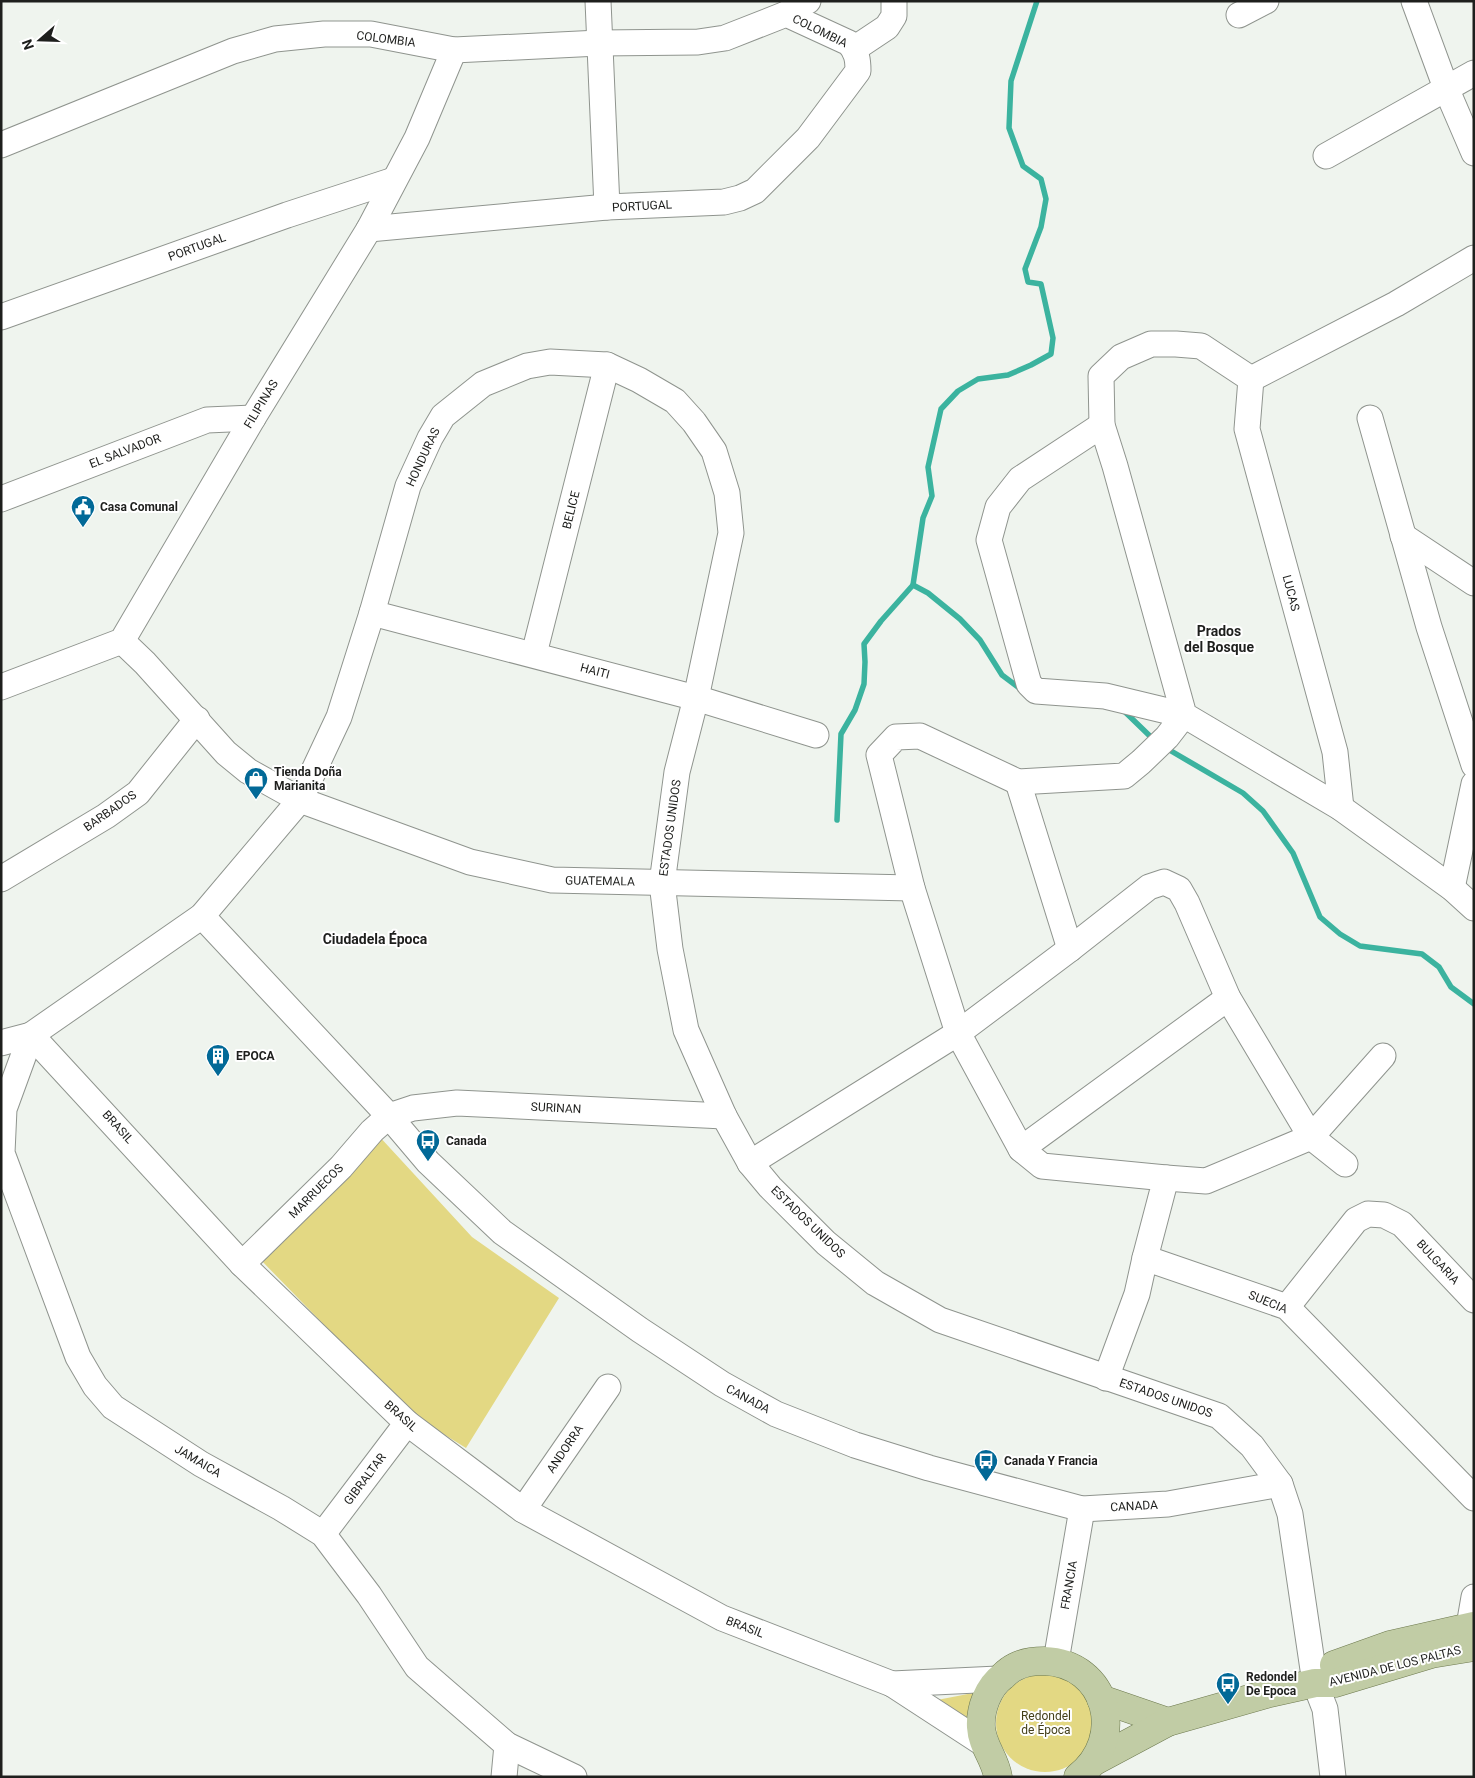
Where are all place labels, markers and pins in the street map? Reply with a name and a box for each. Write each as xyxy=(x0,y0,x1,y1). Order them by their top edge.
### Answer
public building icon: Casa Comunal xyxy=(70,494,96,528)
place label: Casa Comunal xyxy=(100,500,178,514)
place label: Tienda Doña Marianita xyxy=(274,765,342,793)
shop icon: Tienda Doña Marianita xyxy=(243,766,269,800)
building icon: EPOCA xyxy=(205,1043,231,1077)
place label: EPOCA xyxy=(236,1049,276,1063)
bus stop icon: Canada xyxy=(415,1128,441,1162)
place label: Canada xyxy=(446,1134,487,1148)
bus stop icon: Canada Y Francia xyxy=(973,1448,999,1482)
place label: Canada Y Francia xyxy=(1004,1454,1098,1468)
place label: Redondel De Epoca xyxy=(1246,1670,1297,1698)
bus stop icon: Redondel De Epoca xyxy=(1215,1671,1241,1705)

